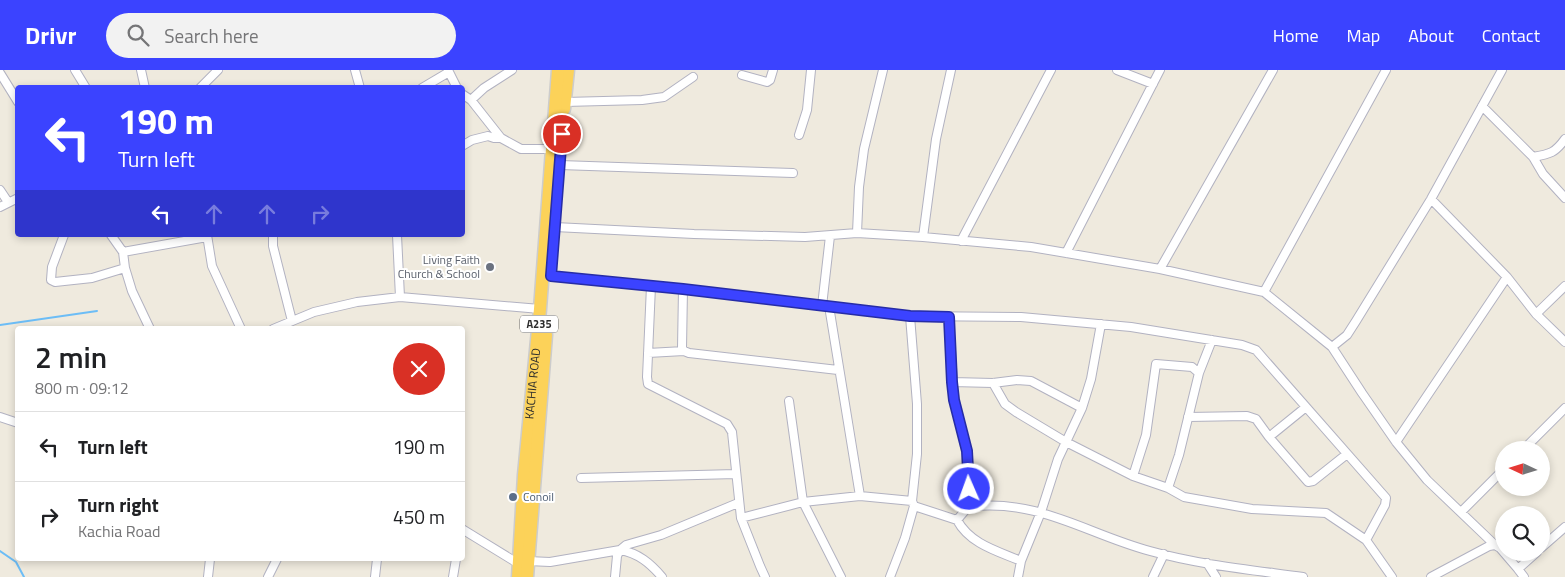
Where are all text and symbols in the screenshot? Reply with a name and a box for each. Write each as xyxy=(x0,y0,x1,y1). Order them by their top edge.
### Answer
search box xyxy=(106,13,456,58)
text: Drivr xyxy=(25,17,76,53)
icon: search xyxy=(124,21,152,49)
text: Search here xyxy=(164,21,259,50)
text: Home xyxy=(1273,22,1319,49)
text: Map xyxy=(1347,22,1380,49)
text: About xyxy=(1408,22,1454,49)
text: Contact xyxy=(1482,22,1540,49)
text: 190 m xyxy=(118,94,214,148)
icon: left xyxy=(35,105,100,170)
pin xyxy=(541,113,583,155)
icon: arrive xyxy=(548,120,576,148)
text: Turn left xyxy=(118,142,195,176)
icon: left xyxy=(147,200,175,228)
icon: ahead xyxy=(200,200,228,228)
icon: ahead xyxy=(253,200,281,228)
icon: right xyxy=(306,200,334,228)
place label: Living Faith Church & School xyxy=(398,250,480,283)
marker: Living Faith Church & School xyxy=(484,261,496,273)
road number: A235 xyxy=(520,315,558,332)
text: 2 min xyxy=(35,334,107,380)
button: close xyxy=(393,343,445,395)
street label: KACHIA ROAD xyxy=(519,347,545,420)
text: 800 m · 09:12 xyxy=(35,376,129,400)
text: Turn left xyxy=(78,432,148,461)
text: 190 m xyxy=(393,432,445,461)
icon: left xyxy=(35,433,63,461)
north arrow xyxy=(1495,441,1550,496)
map controls xyxy=(1495,441,1550,561)
position arrow xyxy=(942,462,994,514)
place label: Conoil xyxy=(523,487,554,506)
text: Turn right xyxy=(78,490,159,519)
marker: Conoil xyxy=(507,491,519,503)
text: 450 m xyxy=(393,502,445,531)
icon: right xyxy=(35,503,63,531)
button: search xyxy=(1495,506,1550,561)
text: Kachia Road xyxy=(78,519,160,543)

